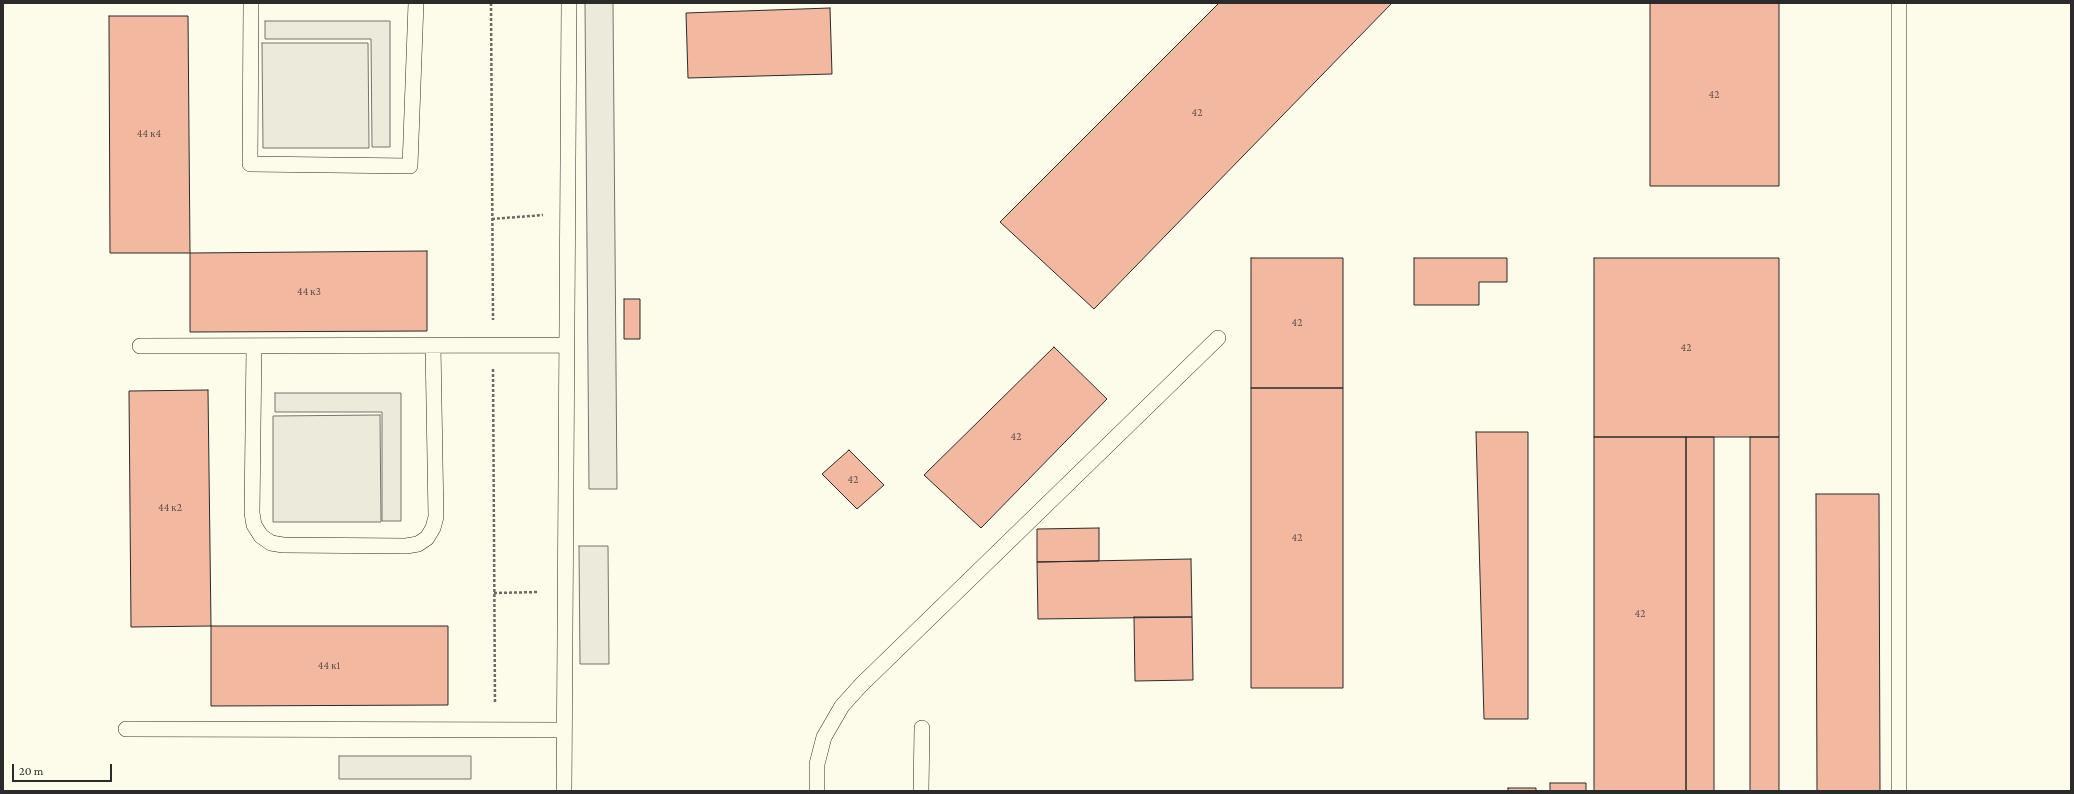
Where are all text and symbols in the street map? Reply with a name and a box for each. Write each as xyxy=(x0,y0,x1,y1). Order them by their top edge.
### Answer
house number: 42 xyxy=(1709,88,1719,102)
house number: 42 xyxy=(1192,106,1202,120)
house number: 44 к4 xyxy=(137,127,161,141)
house number: 44 к3 xyxy=(297,285,321,299)
house number: 42 xyxy=(1292,316,1302,330)
house number: 42 xyxy=(1681,341,1691,355)
house number: 42 xyxy=(1011,430,1021,444)
house number: 42 xyxy=(848,473,858,487)
house number: 44 к2 xyxy=(158,501,182,515)
house number: 42 xyxy=(1292,531,1302,545)
house number: 42 xyxy=(1635,607,1645,621)
house number: 44 к1 xyxy=(318,659,340,673)
scale bar xyxy=(14,756,114,782)
text: 20 m xyxy=(19,764,43,778)

